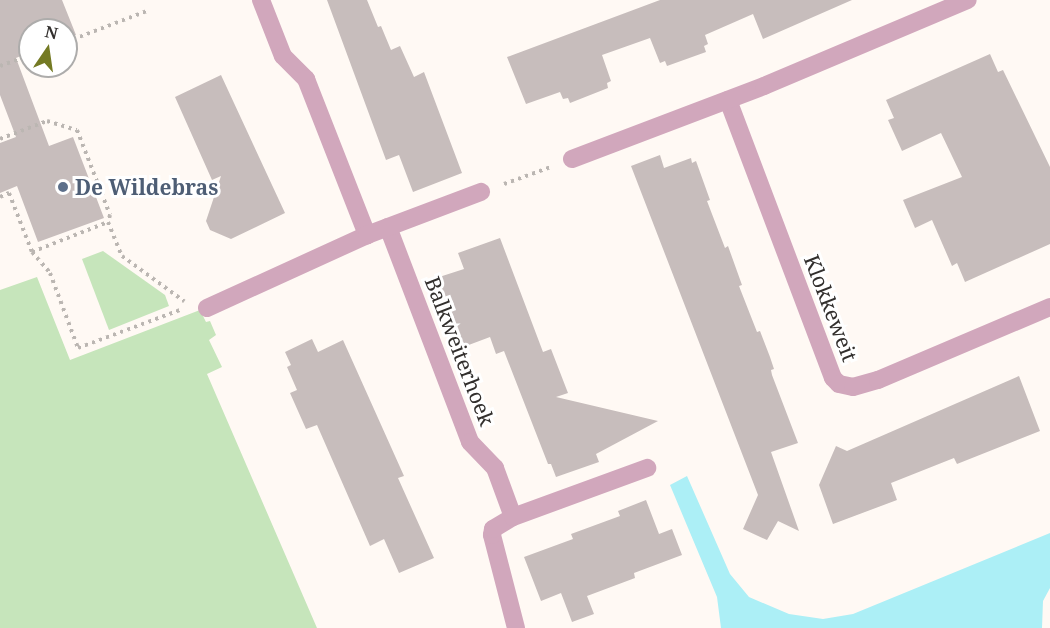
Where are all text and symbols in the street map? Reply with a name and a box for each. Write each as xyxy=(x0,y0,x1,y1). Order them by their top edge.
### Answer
north arrow xyxy=(18,18,78,78)
text: N xyxy=(43,20,60,45)
place label: De Wildebras xyxy=(75,174,218,200)
marker: De Wildebras xyxy=(56,180,70,194)
street label: Klokkeweit xyxy=(799,251,863,365)
street label: Balkweiterhoek xyxy=(420,273,500,429)

